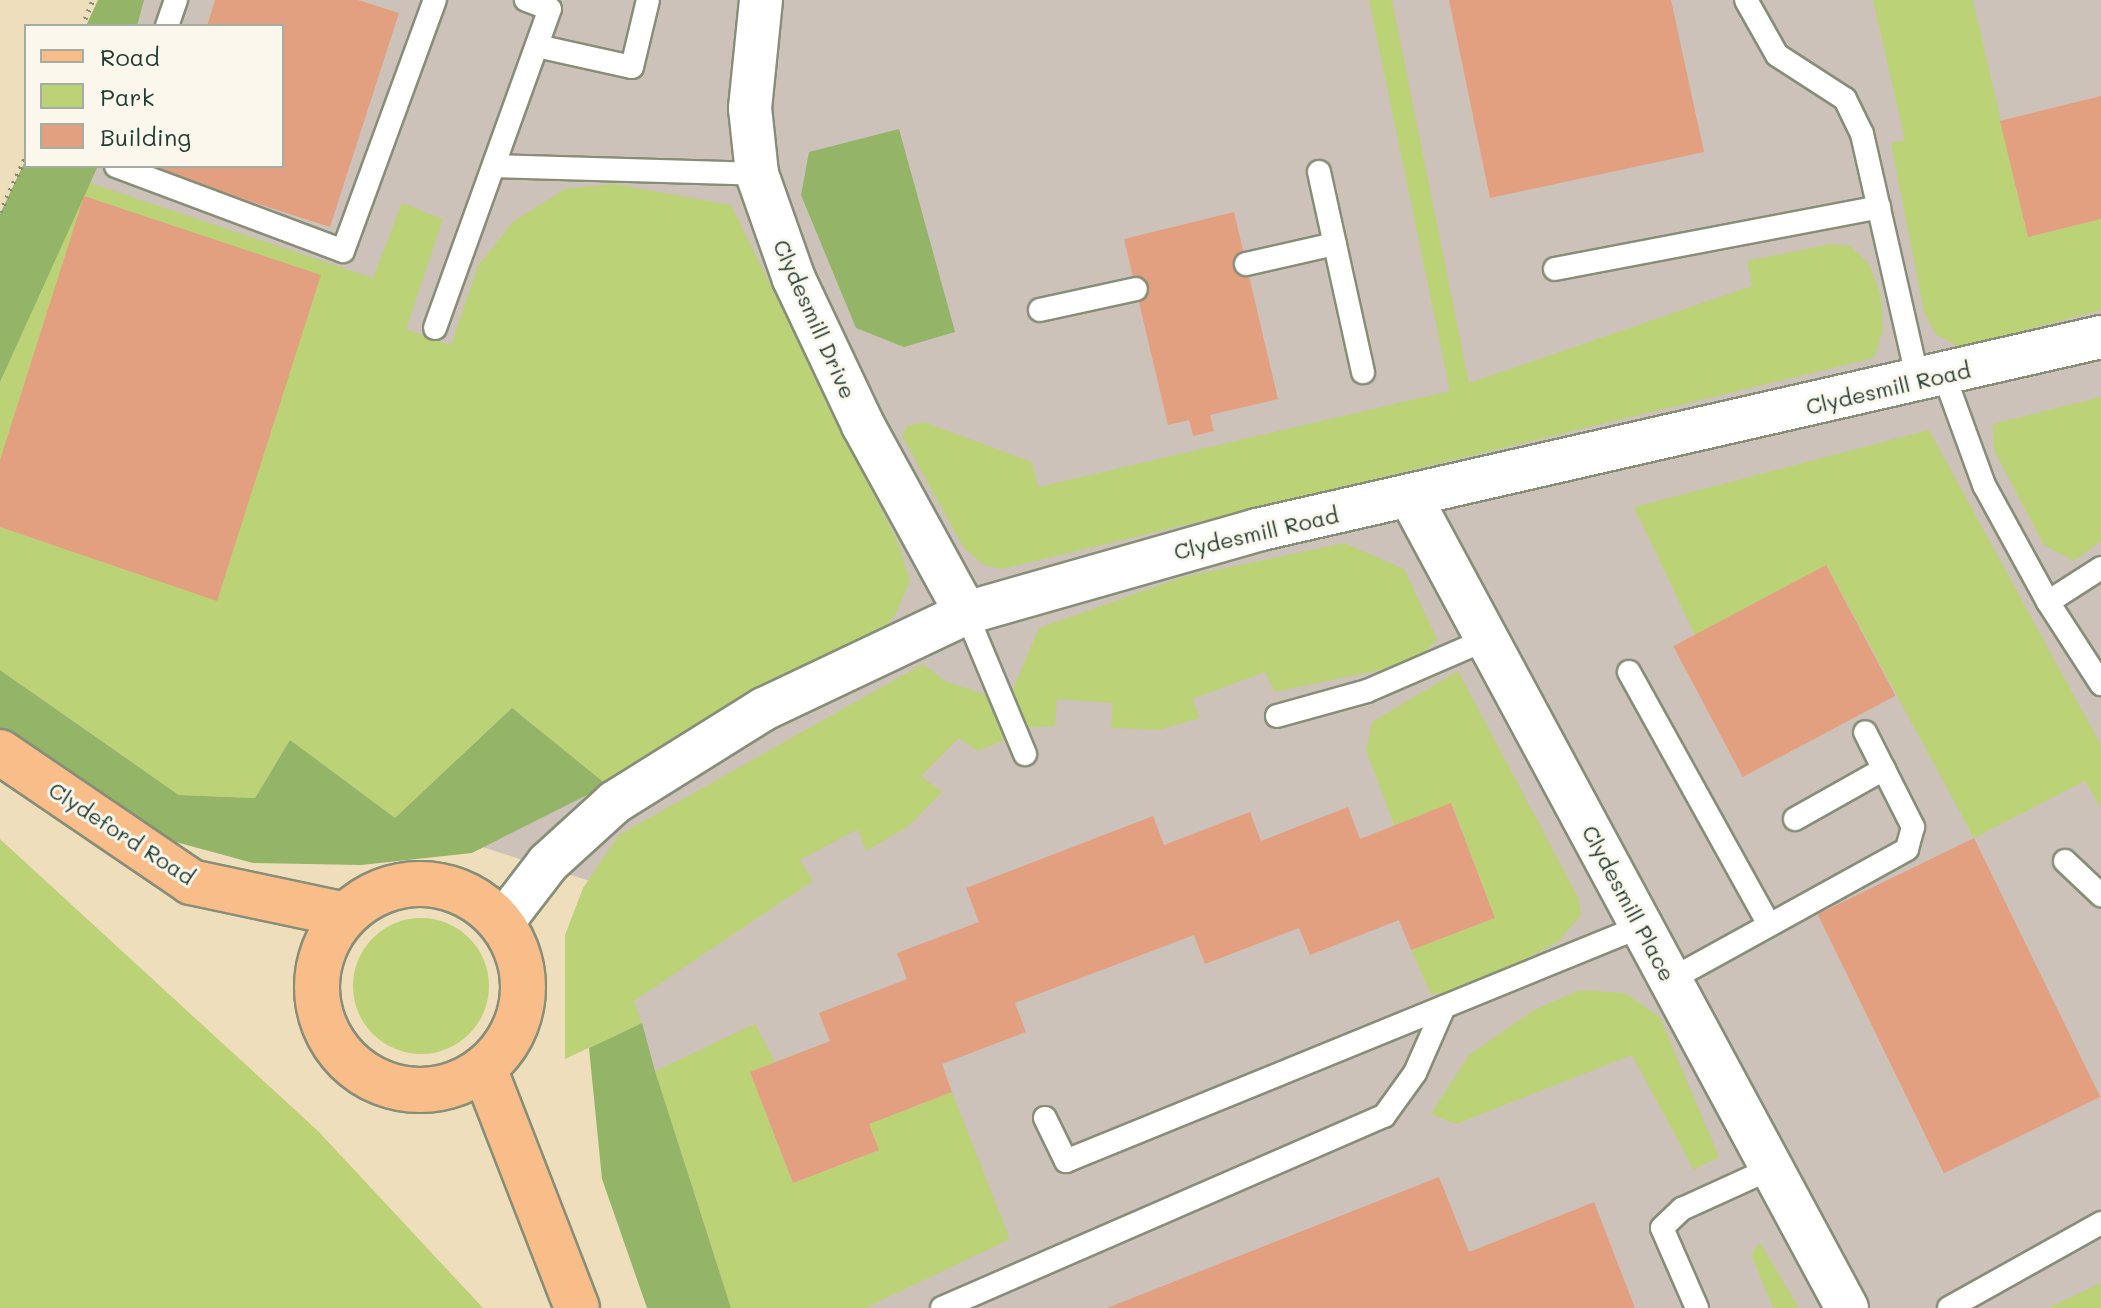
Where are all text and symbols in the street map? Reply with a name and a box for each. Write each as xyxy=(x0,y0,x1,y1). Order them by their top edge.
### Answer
legend xyxy=(24,24,284,168)
text: Road xyxy=(100,41,160,72)
text: Park xyxy=(100,81,154,112)
text: Building xyxy=(100,121,191,152)
street label: Clydesmill Drive xyxy=(768,235,862,403)
street label: Clydesmill Road xyxy=(1803,356,1973,420)
street label: Clydesmill Road xyxy=(1171,501,1341,565)
street label: Clydeford Road xyxy=(44,776,200,890)
street label: Clydesmill Place xyxy=(1577,821,1681,985)

